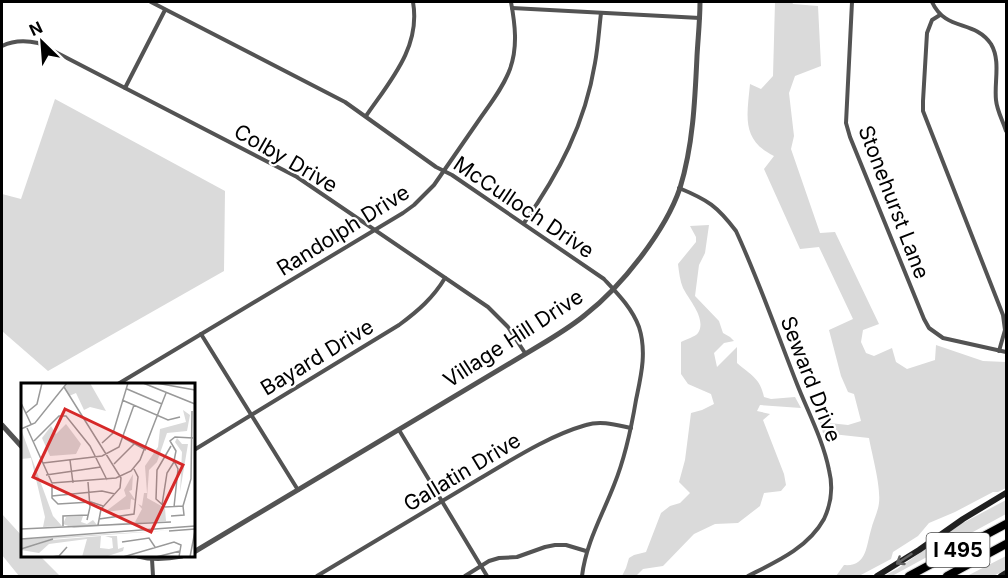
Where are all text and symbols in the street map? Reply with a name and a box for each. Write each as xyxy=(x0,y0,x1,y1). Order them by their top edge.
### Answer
north arrow xyxy=(12,12,72,72)
text: N xyxy=(26,17,45,40)
street label: Colby Drive xyxy=(230,118,342,198)
street label: Stonehurst Lane xyxy=(853,122,935,282)
street label: McCulloch Drive xyxy=(449,151,599,263)
street label: Randolph Drive xyxy=(272,179,414,281)
street label: Village Hill Drive xyxy=(438,284,588,392)
street label: Seward Drive xyxy=(776,313,846,445)
street label: Bayard Drive xyxy=(256,314,378,400)
inset map xyxy=(21,383,195,557)
street label: Gallatin Drive xyxy=(399,427,525,517)
road number: I 495 xyxy=(926,533,990,567)
one-way arrow xyxy=(897,553,913,565)

